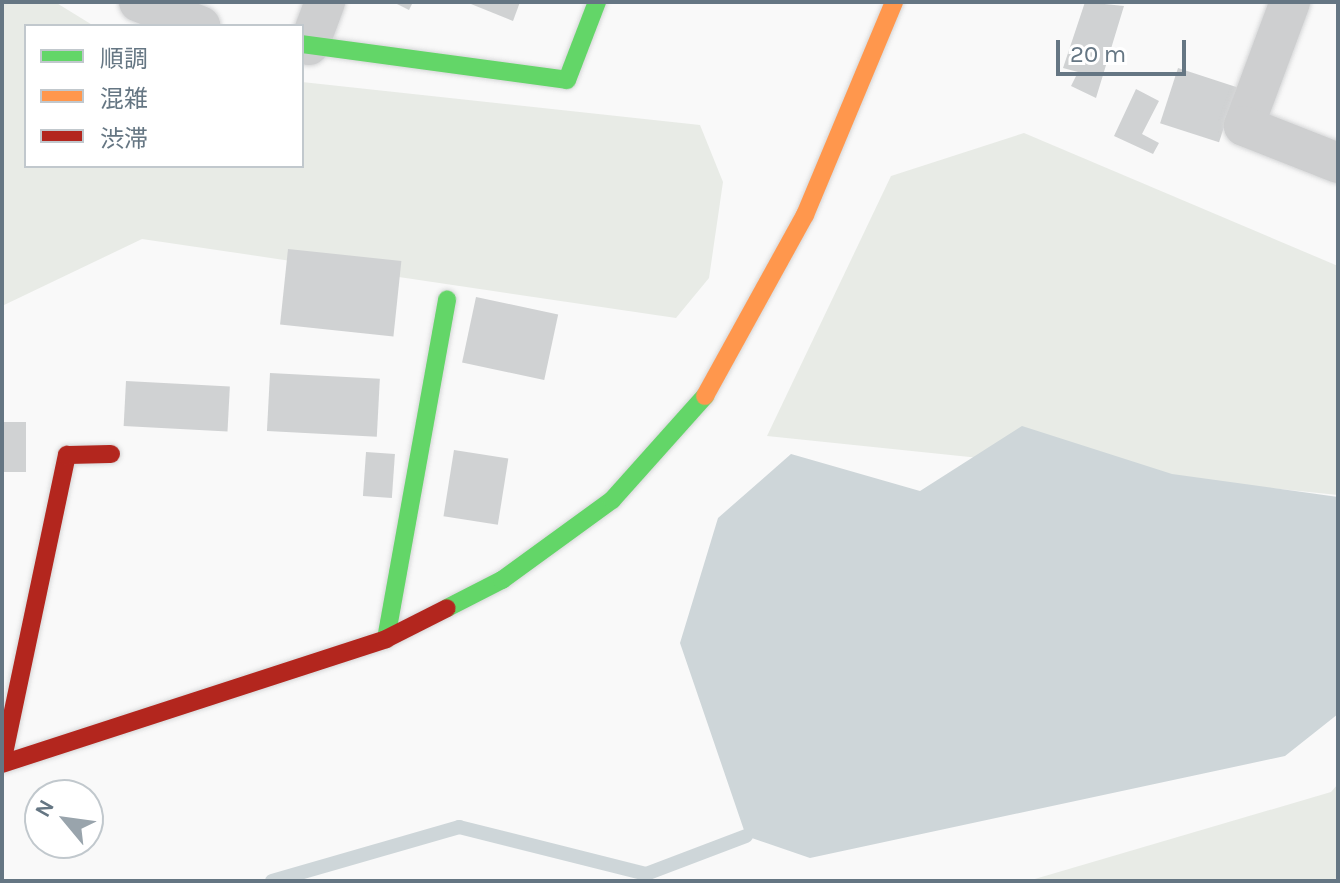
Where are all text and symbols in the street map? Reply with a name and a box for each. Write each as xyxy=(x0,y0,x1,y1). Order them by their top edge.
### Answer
legend xyxy=(24,24,304,168)
scale bar xyxy=(1060,24,1190,74)
text: 20 m xyxy=(1070,40,1126,68)
text: 順調 xyxy=(100,45,148,73)
text: 混雑 xyxy=(100,85,148,113)
text: 渋滞 xyxy=(100,125,148,153)
north arrow xyxy=(24,779,104,859)
text: N xyxy=(30,795,60,822)

